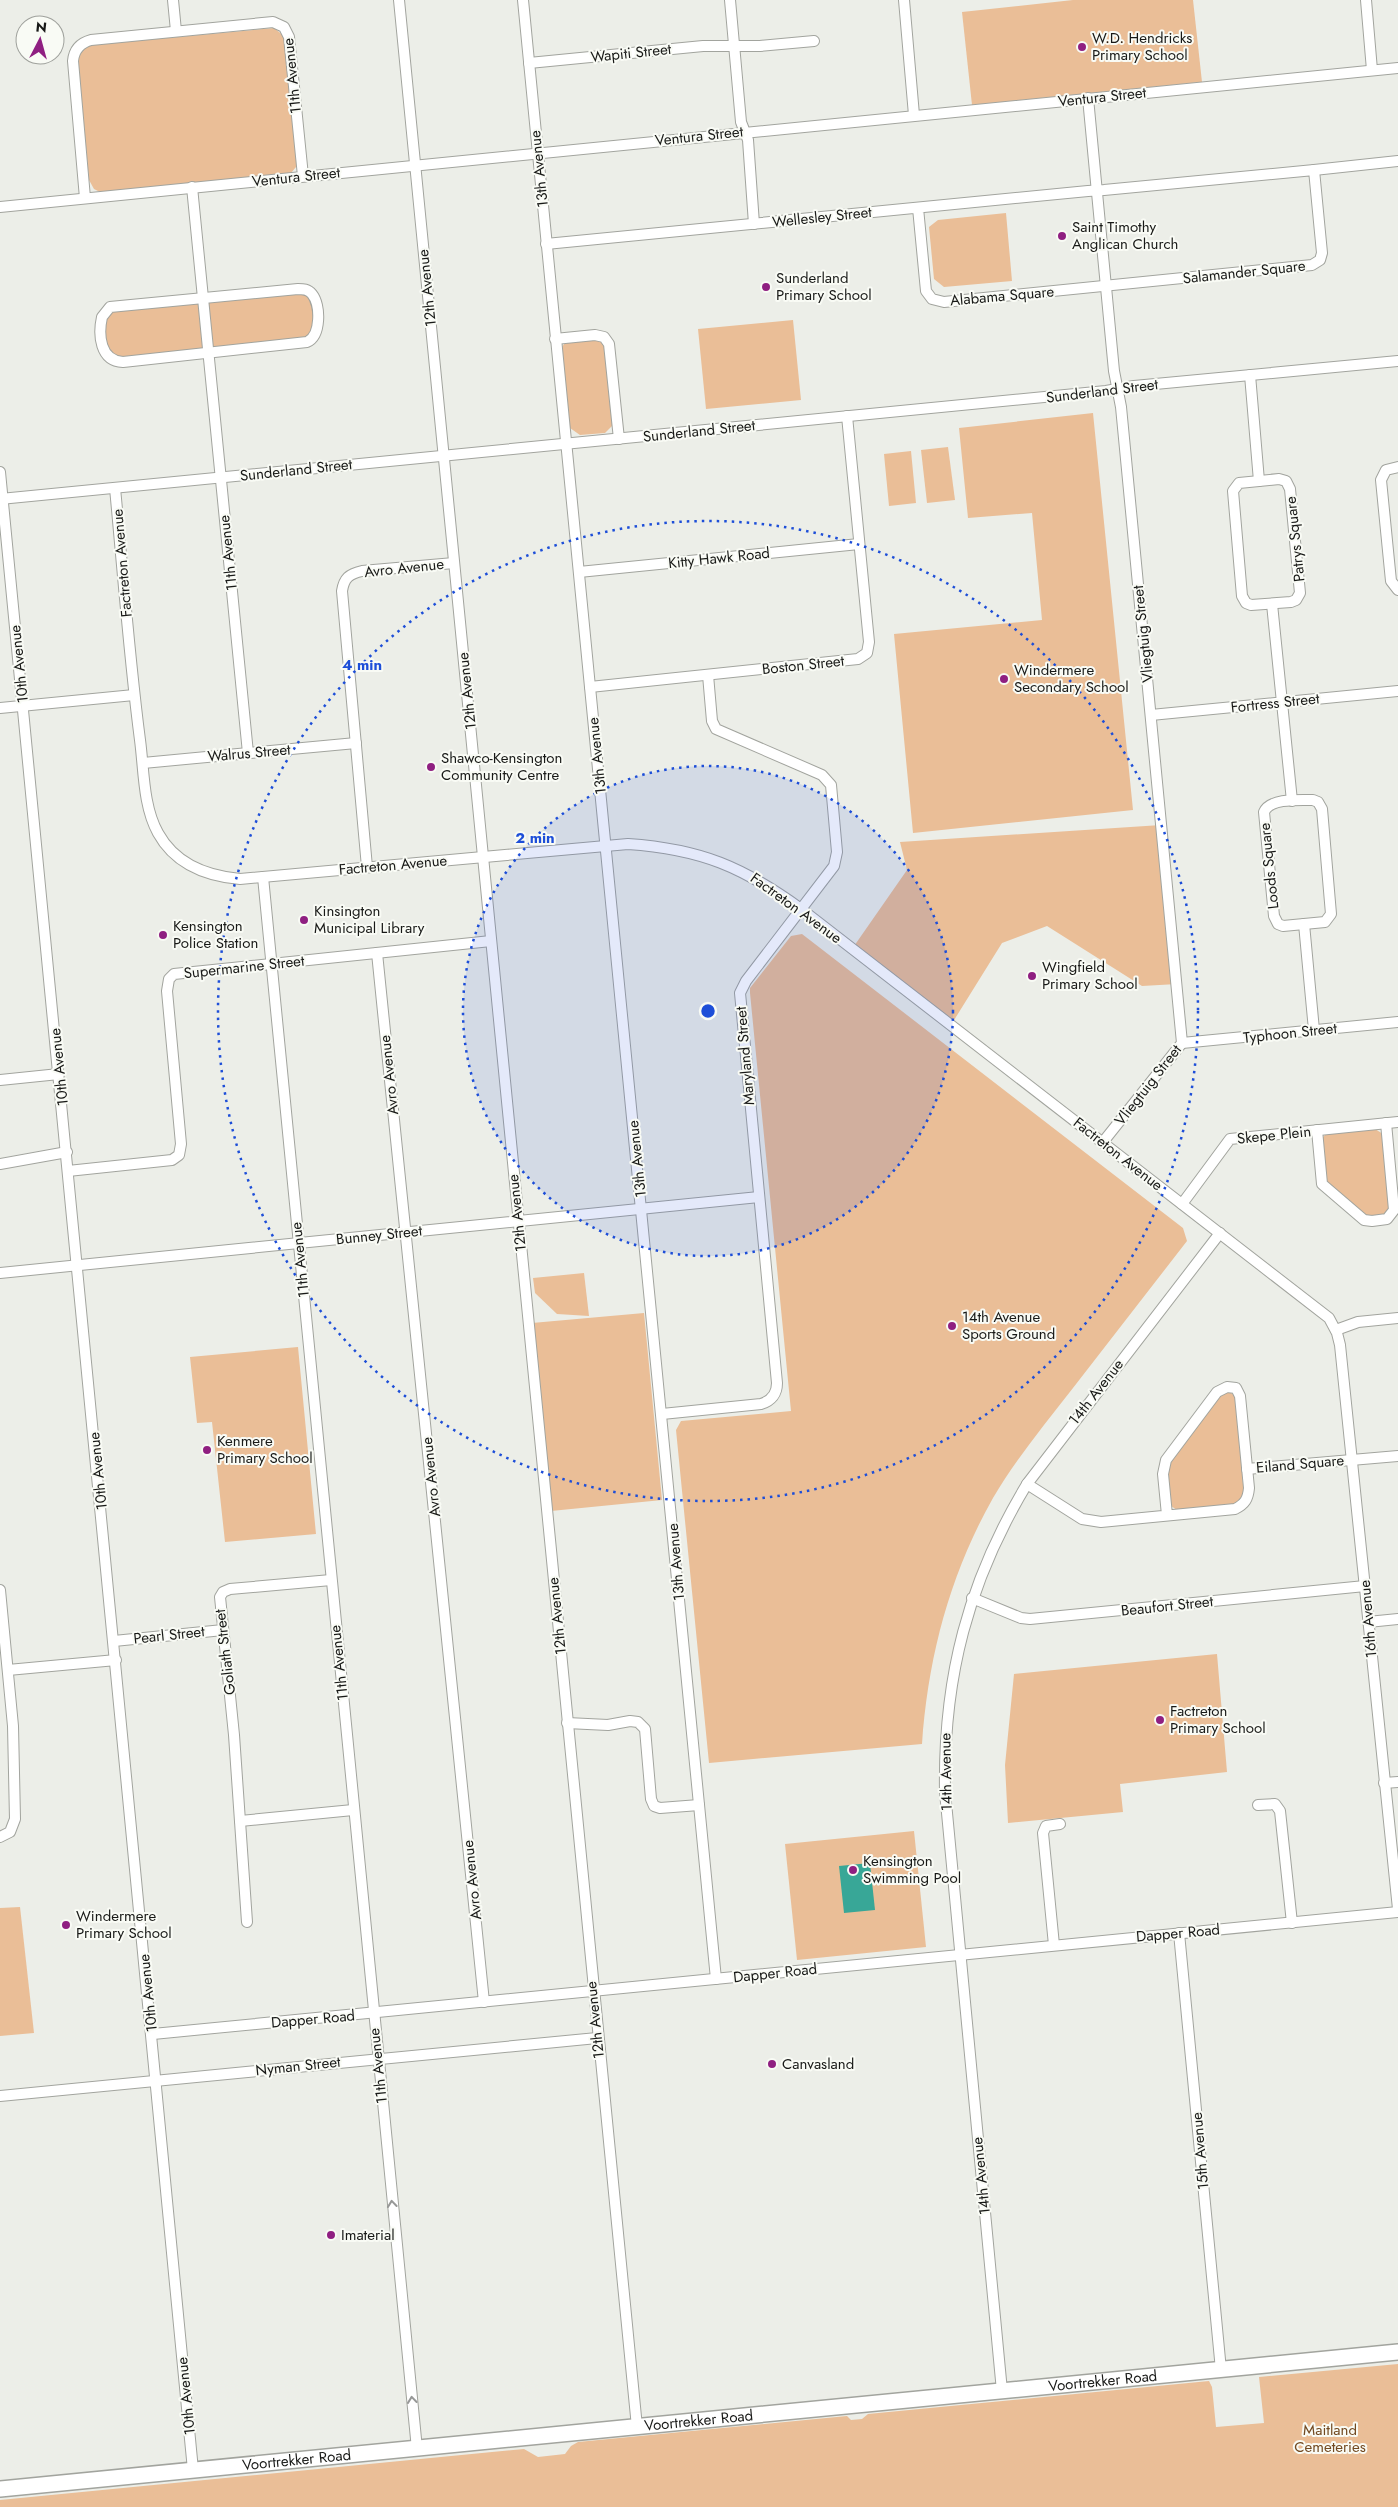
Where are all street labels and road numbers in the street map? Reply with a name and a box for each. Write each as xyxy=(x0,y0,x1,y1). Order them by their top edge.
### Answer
street label: 11th Avenue xyxy=(277,37,307,115)
street label: Wapiti Street xyxy=(590,38,673,68)
street label: Ventura Street xyxy=(1057,81,1148,113)
street label: Ventura Street xyxy=(654,120,745,152)
street label: 13th Avenue xyxy=(524,129,554,209)
street label: Ventura Street xyxy=(251,161,342,193)
street label: Wellesley Street xyxy=(771,201,873,233)
street label: 12th Avenue xyxy=(412,248,442,328)
street label: Salamander Square xyxy=(1182,255,1307,289)
street label: Alabama Square xyxy=(949,280,1055,312)
street label: Sunderland Street xyxy=(1045,373,1160,409)
street label: Sunderland Street xyxy=(642,414,757,448)
street label: Sunderland Street xyxy=(239,453,354,487)
street label: Patrys Square xyxy=(1280,495,1310,583)
street label: Factreton Avenue xyxy=(106,508,138,618)
street label: 11th Avenue xyxy=(213,514,243,592)
street label: Kitty Hawk Road xyxy=(667,542,771,574)
street label: Avro Avenue xyxy=(363,553,445,583)
street label: Vliegtuig Street xyxy=(1127,584,1159,684)
street label: 10th Avenue xyxy=(4,624,34,704)
street label: Boston Street xyxy=(761,650,846,680)
street label: 12th Avenue xyxy=(452,651,482,731)
street label: Fortress Street xyxy=(1230,687,1321,719)
street label: 13th Avenue xyxy=(582,716,612,796)
street label: Walrus Street xyxy=(207,738,292,768)
street label: Loods Square xyxy=(1253,821,1284,910)
street label: Factreton Avenue xyxy=(338,849,448,881)
street label: Factreton Avenue xyxy=(746,867,847,949)
street label: Supermarine Street xyxy=(182,950,306,984)
street label: Maryland Street xyxy=(730,1005,760,1106)
street label: Typhoon Street xyxy=(1242,1017,1338,1049)
street label: 10th Avenue xyxy=(44,1027,74,1107)
street label: Avro Avenue xyxy=(374,1034,404,1116)
street label: Vliegtuig Street xyxy=(1109,1039,1187,1130)
street label: Factreton Avenue xyxy=(1068,1112,1168,1196)
street label: 13th Avenue xyxy=(622,1119,652,1199)
street label: Skepe Plein xyxy=(1236,1120,1312,1150)
street label: 12th Avenue xyxy=(502,1173,532,1253)
street label: Bunney Street xyxy=(335,1220,424,1250)
street label: 11th Avenue xyxy=(285,1221,315,1299)
street label: 14th Avenue xyxy=(1063,1354,1129,1430)
street label: 10th Avenue xyxy=(83,1431,113,1511)
street label: Avro Avenue xyxy=(416,1436,446,1518)
street label: Eiland Square xyxy=(1255,1449,1345,1479)
street label: 13th Avenue xyxy=(662,1522,690,1602)
street label: 12th Avenue xyxy=(542,1576,572,1656)
street label: 16th Avenue xyxy=(1354,1579,1382,1659)
street label: Beaufort Street xyxy=(1120,1590,1215,1622)
street label: Goliath Street xyxy=(209,1608,241,1696)
street label: Pearl Street xyxy=(132,1620,206,1650)
street label: 11th Avenue xyxy=(324,1624,354,1702)
street label: 14th Avenue xyxy=(934,1732,958,1811)
street label: Avro Avenue xyxy=(457,1839,487,1921)
street label: Dapper Road xyxy=(1135,1918,1221,1948)
street label: 10th Avenue xyxy=(133,1953,163,2033)
street label: Dapper Road xyxy=(732,1958,818,1988)
street label: 12th Avenue xyxy=(580,1980,610,2060)
street label: Dapper Road xyxy=(270,2004,356,2034)
street label: 11th Avenue xyxy=(363,2027,393,2105)
street label: Nyman Street xyxy=(254,2051,342,2081)
street label: 15th Avenue xyxy=(1186,2111,1214,2191)
street label: 14th Avenue xyxy=(966,2136,996,2216)
street label: 10th Avenue xyxy=(171,2356,201,2436)
street label: Voortrekker Road xyxy=(1047,2365,1158,2397)
street label: Voortrekker Road xyxy=(643,2404,754,2437)
street label: Voortrekker Road xyxy=(241,2444,352,2476)

